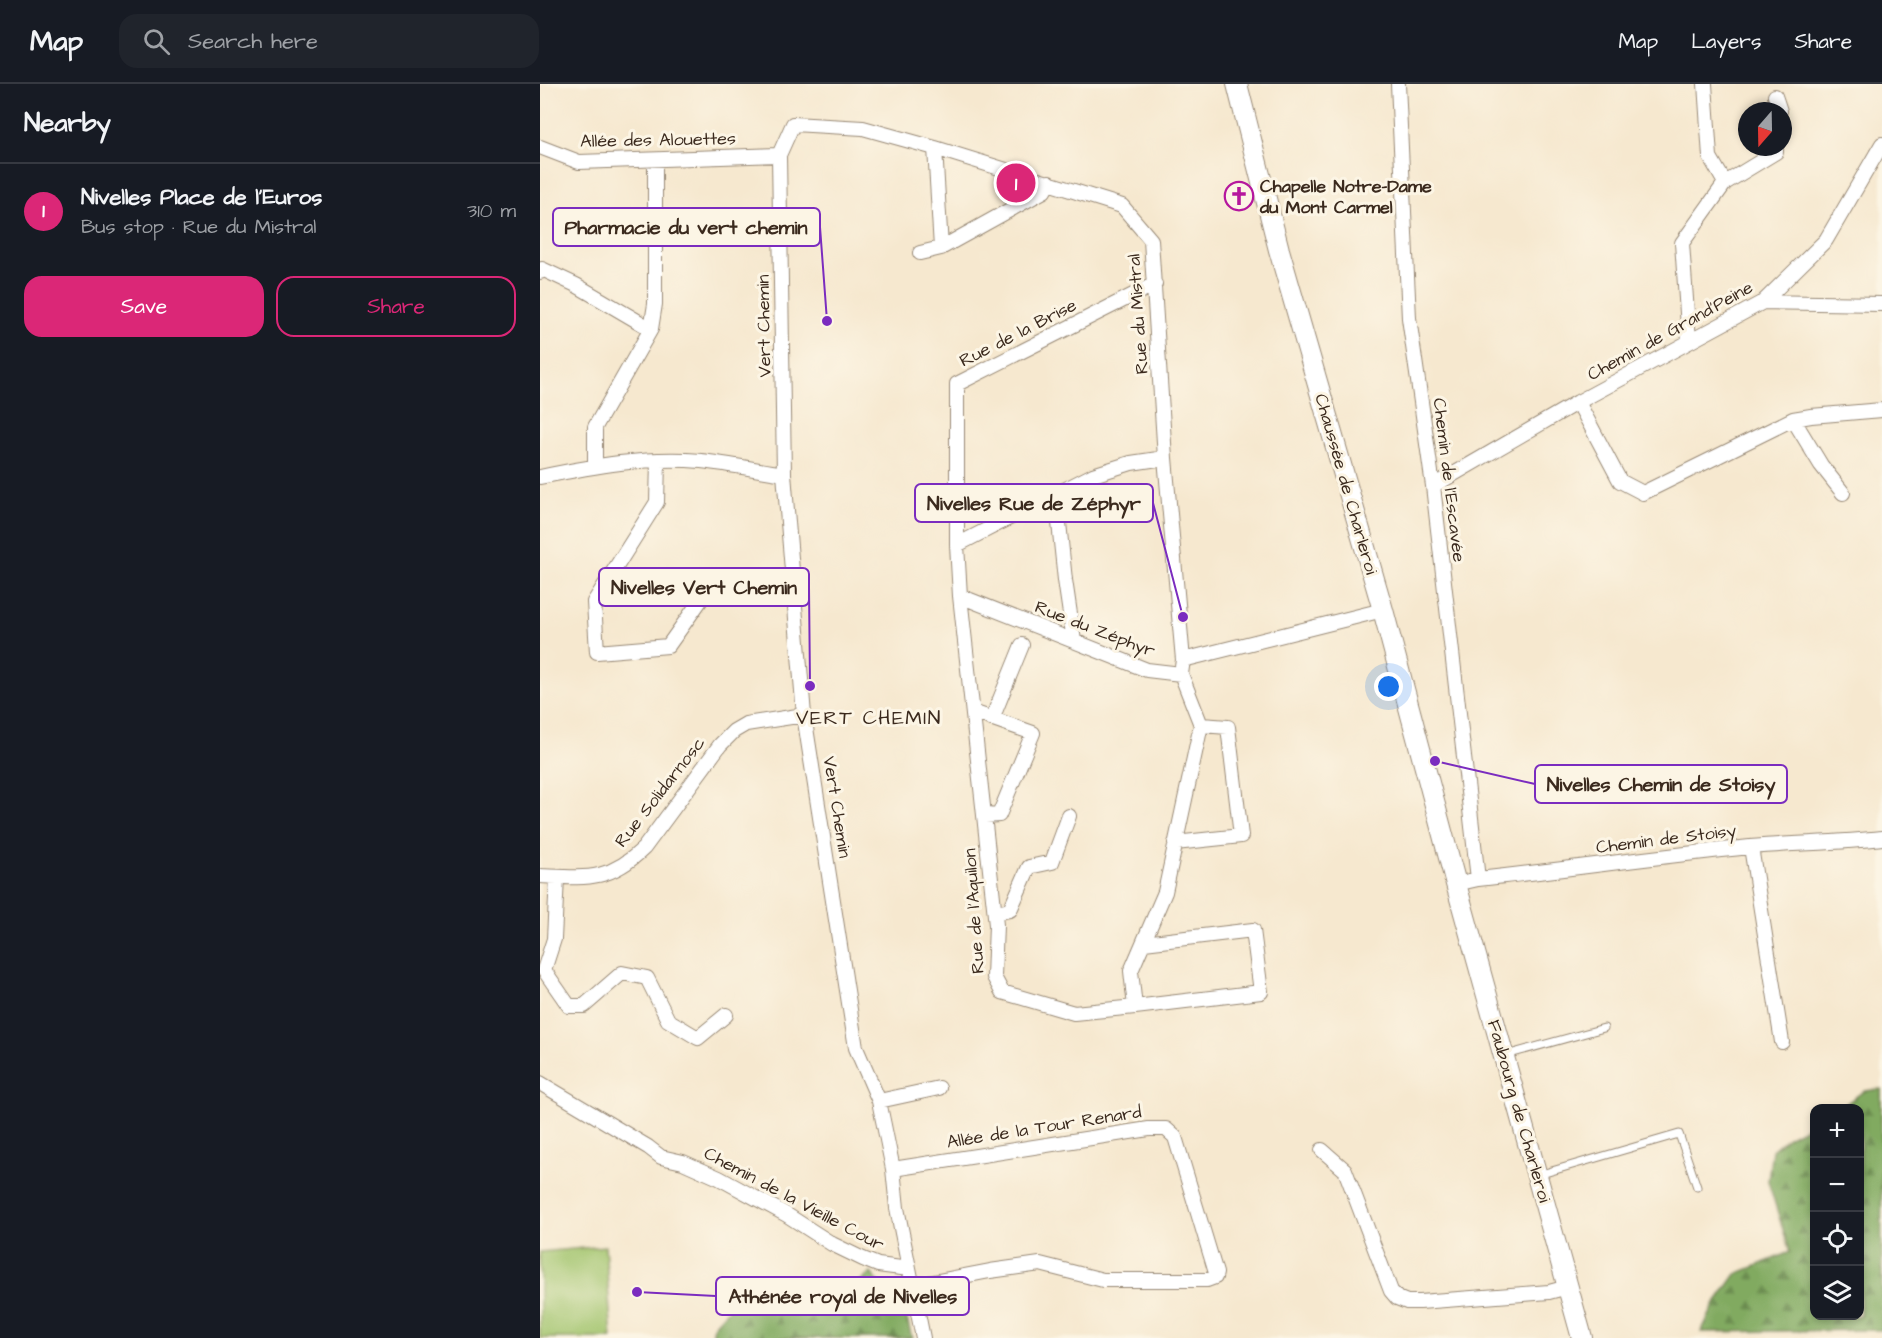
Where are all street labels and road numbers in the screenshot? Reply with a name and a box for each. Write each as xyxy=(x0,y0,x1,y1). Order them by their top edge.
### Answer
street label: Allée des Alouettes xyxy=(580,126,736,154)
street label: Rue du Mistral xyxy=(1121,253,1155,375)
street label: Vert Chemin xyxy=(751,275,777,377)
street label: Chemin de Grand'Peine xyxy=(1583,275,1758,387)
street label: Rue de la Brise xyxy=(955,293,1081,373)
street label: Chaussée de Charleroi xyxy=(1308,391,1384,578)
street label: Chemin de l'Escavée xyxy=(1427,396,1472,564)
street label: Rue du Zéphyr xyxy=(1031,595,1159,664)
street label: Rue Solidarnosc xyxy=(609,731,711,853)
street label: Vert Chemin xyxy=(817,754,857,860)
street label: Chemin de Stoisy xyxy=(1594,818,1738,861)
street label: Rue de l'Aquilon xyxy=(957,848,991,974)
street label: Faubourg de Charleroi xyxy=(1480,1017,1557,1206)
street label: Allée de la Tour Renard xyxy=(945,1099,1143,1155)
street label: Chemin de la Vieille Cour xyxy=(700,1141,889,1257)

